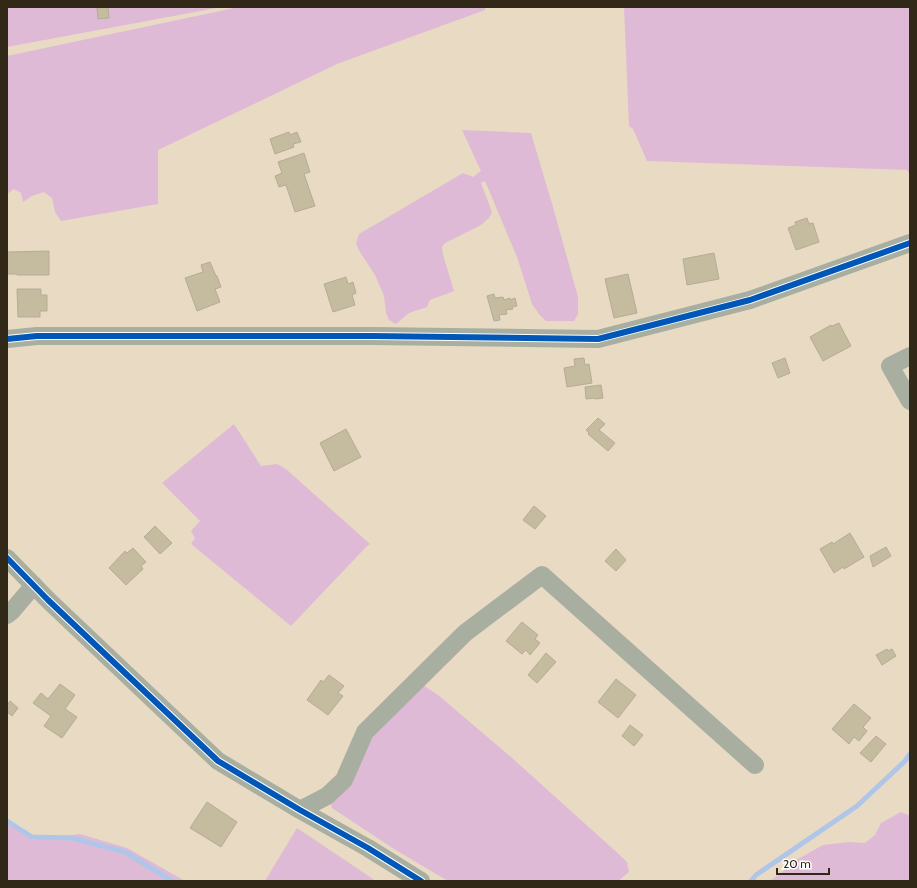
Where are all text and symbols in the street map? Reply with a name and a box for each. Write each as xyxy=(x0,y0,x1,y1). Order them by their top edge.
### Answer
scale bar xyxy=(777,850,829,876)
text: 20 m xyxy=(783,856,811,871)

